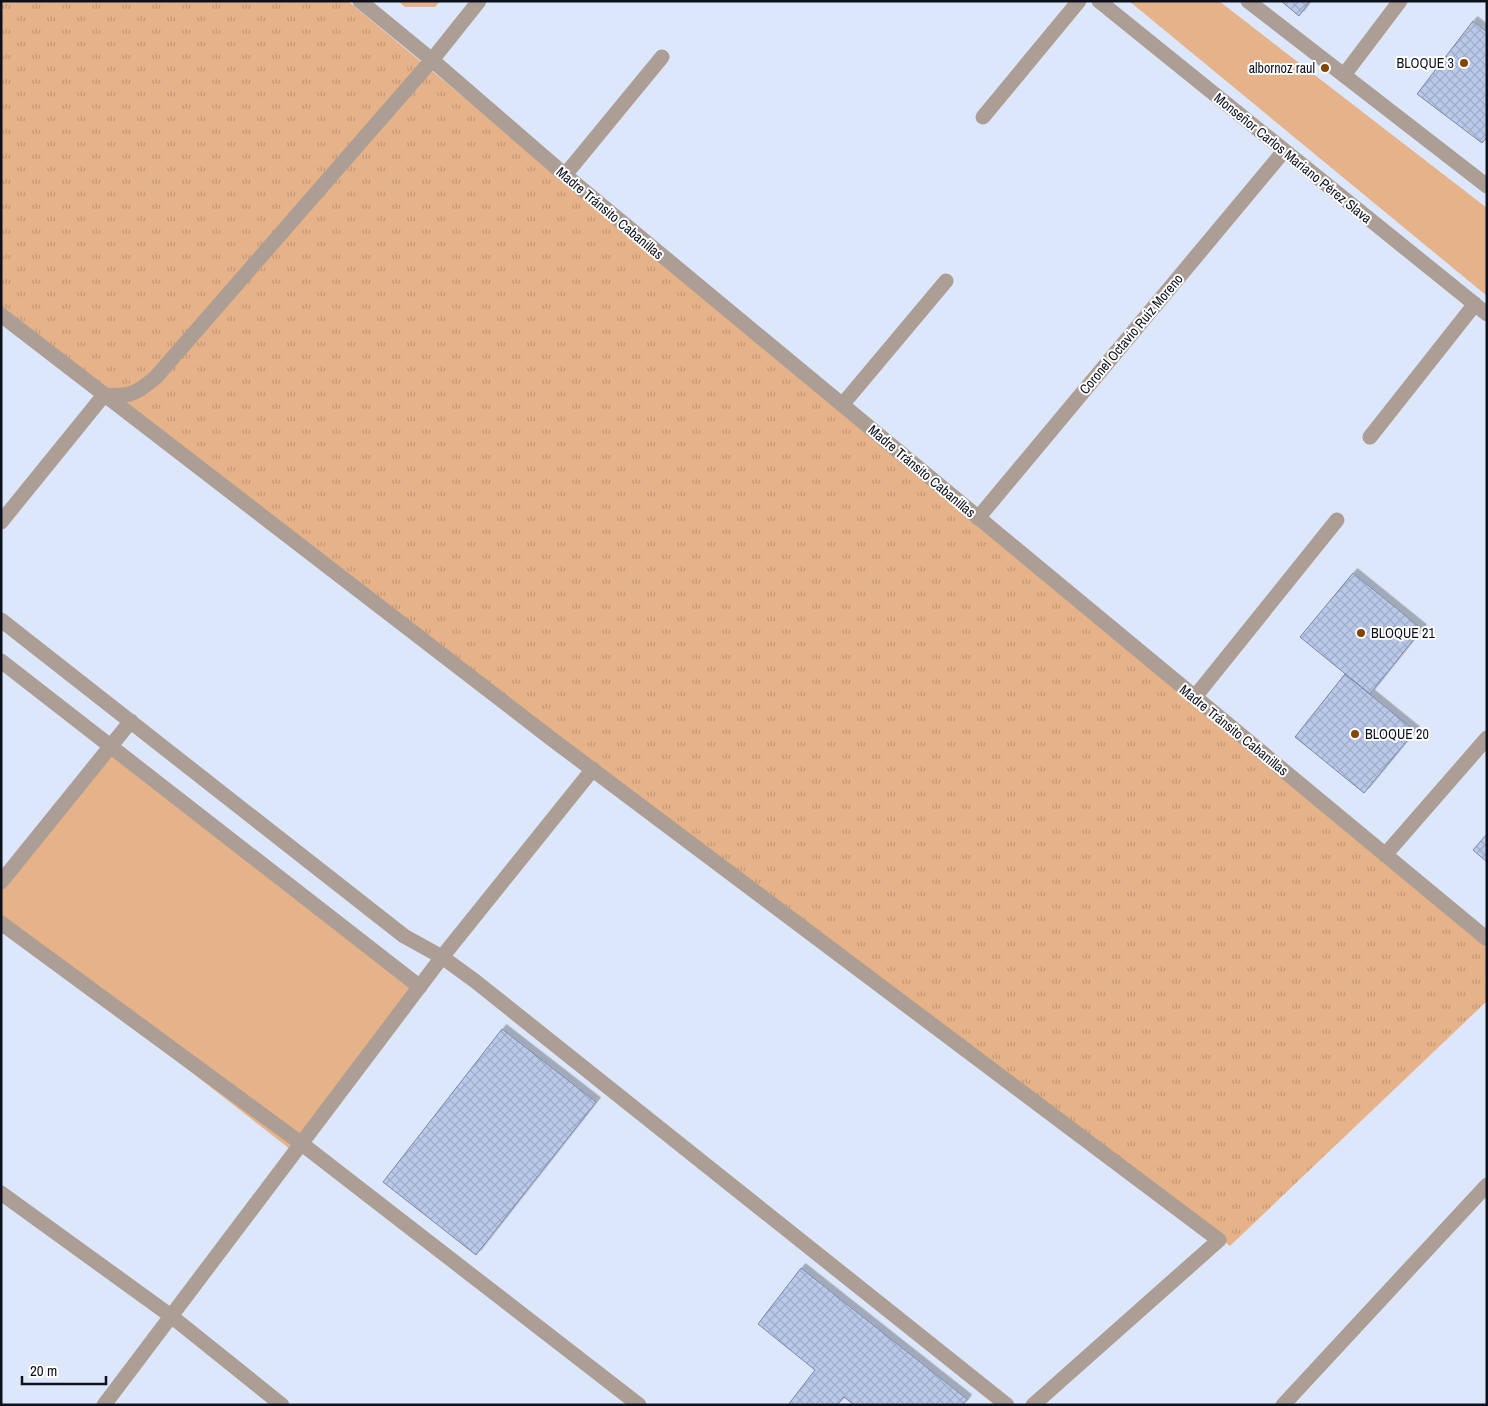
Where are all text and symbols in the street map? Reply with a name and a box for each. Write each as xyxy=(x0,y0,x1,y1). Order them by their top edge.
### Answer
place label: BLOQUE 3 xyxy=(1397,54,1454,72)
marker: BLOQUE 3 xyxy=(1458,57,1470,69)
place label: albornoz raul xyxy=(1249,59,1315,77)
marker: albornoz raul xyxy=(1319,62,1331,74)
street label: Monseñor Carlos Mariano Pérez Slava xyxy=(1210,89,1376,228)
street label: Madre Tránsito Cabanillas xyxy=(553,163,668,263)
street label: Coronel Octavio Ruiz Moreno xyxy=(1075,270,1187,398)
street label: Madre Tránsito Cabanillas xyxy=(865,421,980,521)
place label: BLOQUE 21 xyxy=(1371,624,1435,642)
marker: BLOQUE 21 xyxy=(1355,627,1367,639)
street label: Madre Tránsito Cabanillas xyxy=(1176,681,1292,780)
place label: BLOQUE 20 xyxy=(1365,725,1429,743)
marker: BLOQUE 20 xyxy=(1349,728,1361,740)
scale bar xyxy=(22,1354,106,1386)
text: 20 m xyxy=(30,1360,57,1381)

